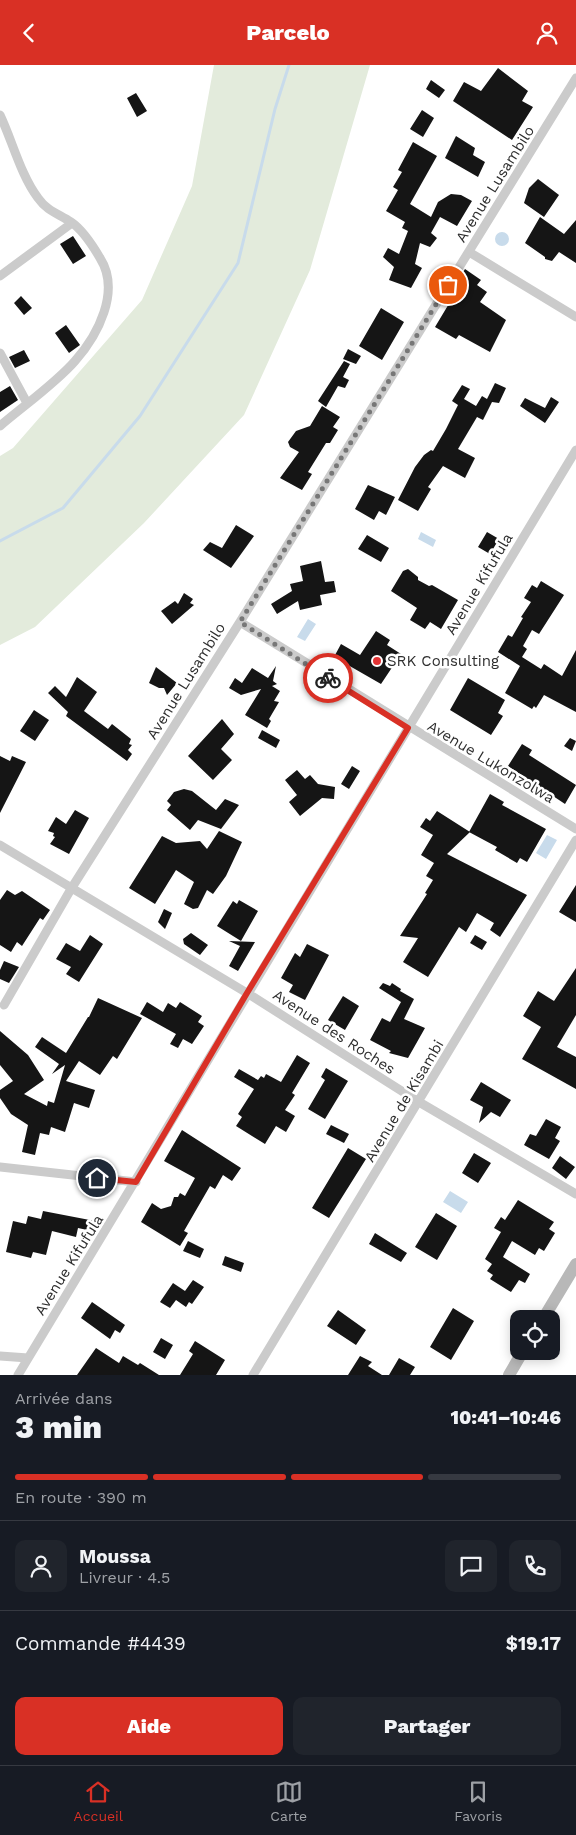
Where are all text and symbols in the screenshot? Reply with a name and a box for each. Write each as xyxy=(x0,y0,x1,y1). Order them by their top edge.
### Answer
icon: back xyxy=(15,19,43,47)
icon: person xyxy=(533,19,561,47)
text: Parcelo xyxy=(246,20,330,45)
street label: Avenue Lusambilo xyxy=(452,122,538,246)
pin xyxy=(427,264,469,306)
icon: bag xyxy=(434,271,462,299)
street label: Avenue Kifufula xyxy=(442,529,517,638)
street label: Avenue Lusambilo xyxy=(143,619,229,743)
place label: SRK Consulting xyxy=(387,652,499,670)
courier xyxy=(303,653,353,703)
marker: SRK Consulting xyxy=(371,655,383,667)
icon: bike xyxy=(314,664,342,692)
street label: Avenue Lukonzolwa xyxy=(424,717,558,807)
street label: Avenue des Roches xyxy=(269,986,399,1078)
street label: Avenue de Kisambi xyxy=(360,1037,448,1165)
pin xyxy=(76,1157,118,1199)
icon: home xyxy=(83,1164,111,1192)
street label: Avenue Kifufula xyxy=(31,1211,107,1319)
map controls xyxy=(510,1310,560,1360)
button: locate xyxy=(510,1310,560,1360)
text: Arrivée dans xyxy=(15,1389,113,1408)
text: 10:41–10:46 xyxy=(450,1406,561,1429)
text: 3 min xyxy=(15,1408,102,1446)
text: En route · 390 m xyxy=(15,1488,147,1507)
button: person xyxy=(15,1540,67,1592)
button: chat xyxy=(445,1540,497,1592)
button: phone xyxy=(509,1540,561,1592)
text: Moussa xyxy=(79,1545,151,1568)
text: Livreur · 4.5 xyxy=(79,1568,170,1587)
text: Commande #4439 xyxy=(15,1632,186,1655)
text: $19.17 xyxy=(506,1632,561,1655)
button: Aide xyxy=(15,1697,283,1755)
button: Partager xyxy=(293,1697,561,1755)
tab: Accueil xyxy=(74,1778,123,1824)
tab: Carte xyxy=(270,1778,307,1824)
tab: Favoris xyxy=(454,1778,502,1824)

